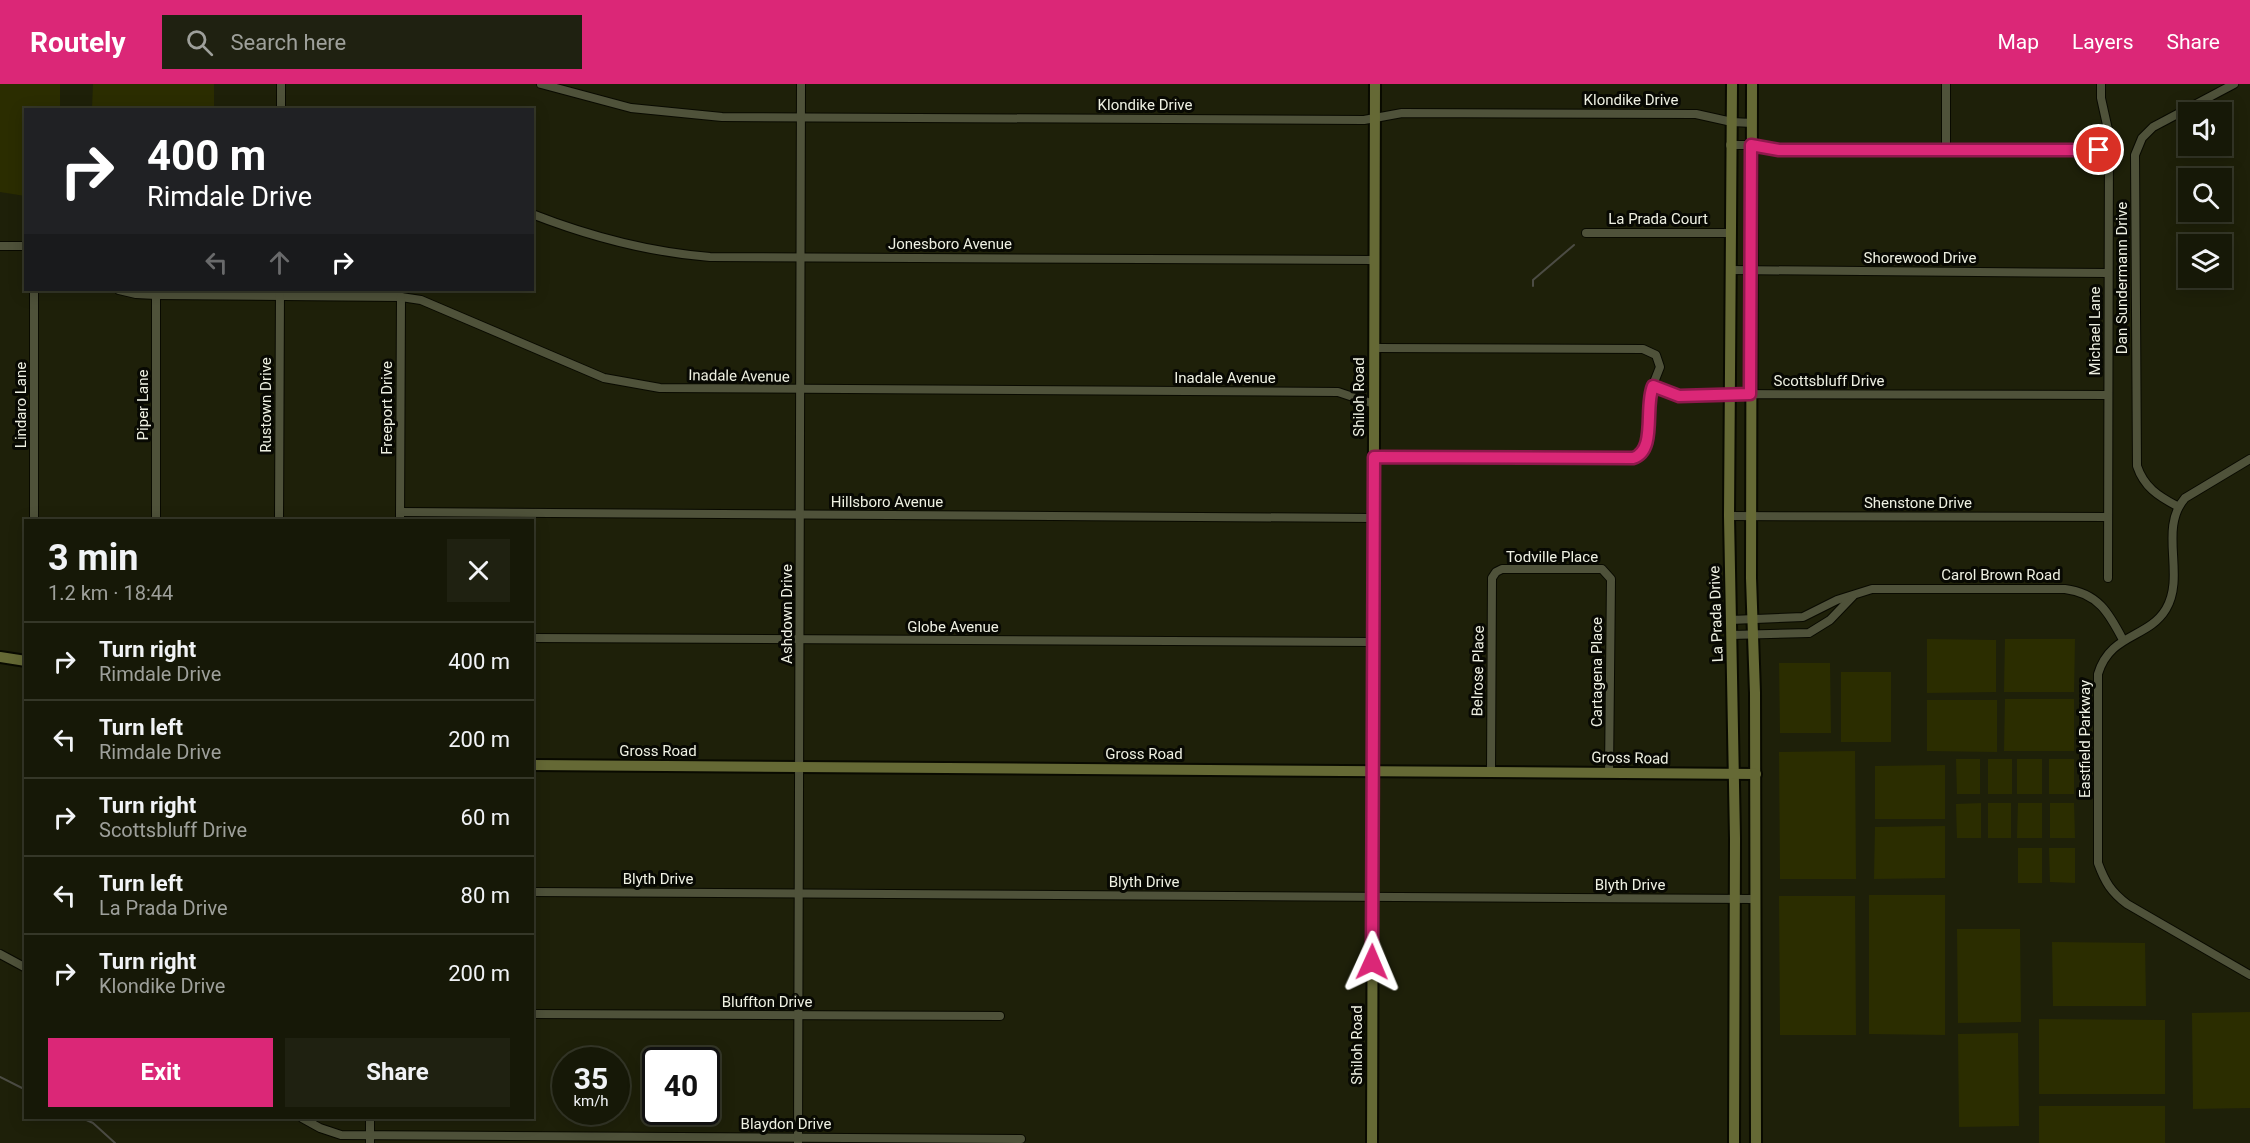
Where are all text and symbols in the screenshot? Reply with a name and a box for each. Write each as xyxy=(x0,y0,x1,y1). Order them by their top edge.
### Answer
search box xyxy=(162,15,582,69)
text: Routely xyxy=(30,26,126,59)
icon: search xyxy=(183,26,216,59)
text: Search here xyxy=(231,30,346,55)
text: Map xyxy=(1997,30,2039,54)
text: Layers xyxy=(2072,30,2133,54)
text: Share xyxy=(2166,30,2220,54)
street label: Klondike Drive xyxy=(1584,91,1678,109)
street label: Klondike Drive xyxy=(1098,96,1192,114)
map controls xyxy=(2178,102,2232,288)
button: sound xyxy=(2178,102,2232,156)
pin xyxy=(2073,124,2124,175)
text: 400 m xyxy=(147,131,266,180)
icon: right xyxy=(48,132,126,210)
icon: arrive xyxy=(2082,133,2115,166)
button: search xyxy=(2178,168,2232,222)
text: Rimdale Drive xyxy=(147,181,312,213)
street label: Dan Sundermann Drive xyxy=(2113,202,2131,354)
street label: La Prada Court xyxy=(1608,210,1708,228)
button: layers xyxy=(2178,234,2232,288)
street label: Jonesboro Avenue xyxy=(888,235,1012,253)
icon: left xyxy=(200,246,233,279)
icon: ahead xyxy=(263,246,296,279)
icon: right xyxy=(326,246,359,279)
street label: Shorewood Drive xyxy=(1864,249,1976,267)
street label: Michael Lane xyxy=(2086,287,2104,375)
street label: Rustown Drive xyxy=(257,357,275,453)
street label: Shiloh Road xyxy=(1350,357,1368,437)
street label: Freeport Drive xyxy=(378,361,396,455)
street label: Lindaro Lane xyxy=(12,362,30,448)
street label: Inadale Avenue xyxy=(688,366,790,386)
street label: Inadale Avenue xyxy=(1174,369,1276,387)
street label: Piper Lane xyxy=(134,370,152,440)
street label: Scottsbluff Drive xyxy=(1773,372,1885,390)
street label: Hillsboro Avenue xyxy=(831,493,943,511)
street label: Shenstone Drive xyxy=(1864,494,1972,512)
text: 3 min xyxy=(48,537,139,579)
button: close xyxy=(447,539,510,602)
street label: Todville Place xyxy=(1506,548,1598,566)
street label: Ashdown Drive xyxy=(778,564,796,664)
street label: La Prada Drive xyxy=(1705,565,1727,662)
street label: Carol Brown Road xyxy=(1941,566,2061,584)
text: 1.2 km · 18:44 xyxy=(48,581,173,605)
street label: Cartagena Place xyxy=(1588,617,1606,727)
street label: Globe Avenue xyxy=(907,618,999,636)
street label: Belrose Place xyxy=(1468,625,1488,717)
text: Turn right xyxy=(99,637,196,662)
icon: right xyxy=(48,645,81,678)
text: 400 m xyxy=(448,649,510,674)
text: Rimdale Drive xyxy=(99,662,221,686)
street label: Eastfield Parkway xyxy=(2076,680,2094,798)
text: Turn left xyxy=(99,715,183,740)
icon: left xyxy=(48,723,81,756)
text: 200 m xyxy=(448,727,510,752)
text: Rimdale Drive xyxy=(99,740,221,764)
street label: Gross Road xyxy=(619,742,697,760)
street label: Gross Road xyxy=(1105,745,1183,763)
street label: Gross Road xyxy=(1591,748,1669,768)
text: Turn right xyxy=(99,793,196,818)
icon: right xyxy=(48,801,81,834)
text: 60 m xyxy=(461,805,510,830)
text: Scottsbluff Drive xyxy=(99,818,247,842)
street label: Blyth Drive xyxy=(623,870,693,888)
text: Turn left xyxy=(99,871,183,896)
street label: Blyth Drive xyxy=(1109,873,1179,891)
street label: Blyth Drive xyxy=(1595,876,1665,894)
icon: left xyxy=(48,879,81,912)
text: 80 m xyxy=(461,883,510,908)
text: La Prada Drive xyxy=(99,896,228,920)
position arrow xyxy=(1340,930,1404,994)
text: Turn right xyxy=(99,949,196,974)
icon: right xyxy=(48,957,81,990)
text: 200 m xyxy=(448,961,510,986)
text: Klondike Drive xyxy=(99,974,225,998)
street label: Bluffton Drive xyxy=(722,993,812,1011)
street label: Shiloh Road xyxy=(1348,1005,1366,1085)
button: Exit xyxy=(48,1038,273,1107)
button: Share xyxy=(285,1038,510,1107)
speed limit sign: 40 xyxy=(642,1047,720,1125)
text: 35 xyxy=(574,1061,608,1096)
text: km/h xyxy=(573,1092,609,1110)
street label: Blaydon Drive xyxy=(741,1115,831,1133)

